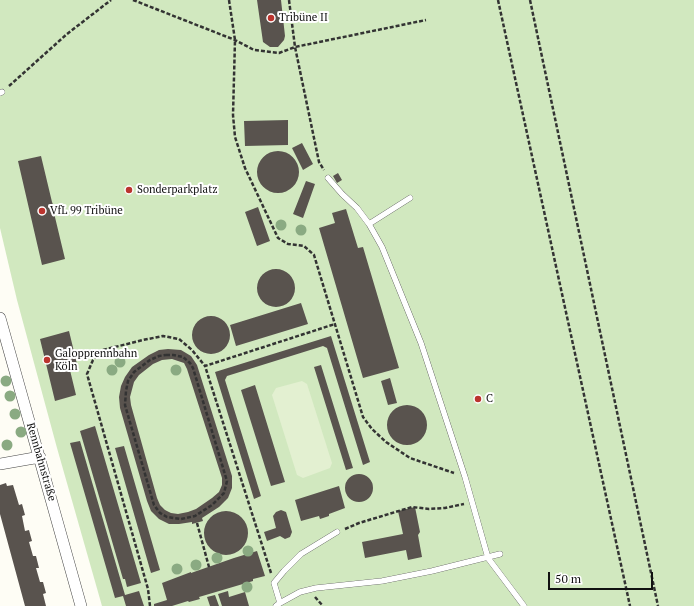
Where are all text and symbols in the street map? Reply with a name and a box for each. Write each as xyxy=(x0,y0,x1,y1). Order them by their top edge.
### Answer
place label: Tribüne II xyxy=(279,11,328,25)
marker: Tribüne II xyxy=(266,13,276,23)
place label: Sonderparkplatz xyxy=(137,183,218,197)
marker: Sonderparkplatz xyxy=(124,185,134,195)
place label: VfL 99 Tribüne xyxy=(50,204,123,218)
marker: VfL 99 Tribüne xyxy=(37,206,47,216)
place label: Galopprennbahn Köln xyxy=(55,347,137,373)
marker: Galopprennbahn Köln xyxy=(42,355,52,365)
place label: C xyxy=(486,392,493,406)
marker: C xyxy=(473,394,483,404)
street label: Rennbahnstraße xyxy=(23,421,59,503)
scale bar xyxy=(550,564,655,590)
text: 50 m xyxy=(555,571,581,586)

